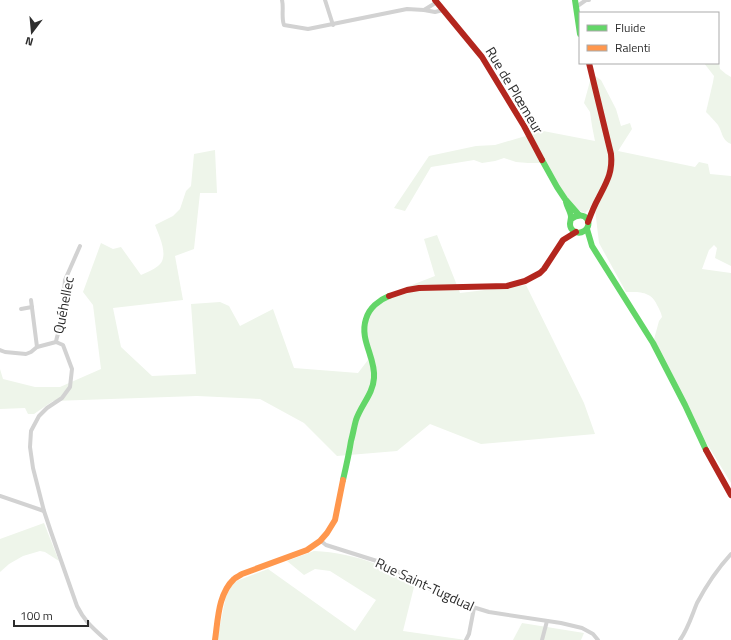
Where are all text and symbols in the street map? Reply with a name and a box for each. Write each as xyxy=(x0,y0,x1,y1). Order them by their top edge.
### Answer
north arrow xyxy=(12,12,52,52)
legend xyxy=(579,12,719,64)
text: Fluide xyxy=(615,18,646,37)
text: N xyxy=(23,33,35,50)
text: Ralenti xyxy=(615,38,650,57)
street label: Rue de Plœmeur xyxy=(481,42,549,138)
street label: Quéhellec xyxy=(47,275,79,335)
street label: Rue Saint-Tugdual xyxy=(372,552,478,616)
scale bar xyxy=(14,602,88,628)
text: 100 m xyxy=(20,606,53,625)

